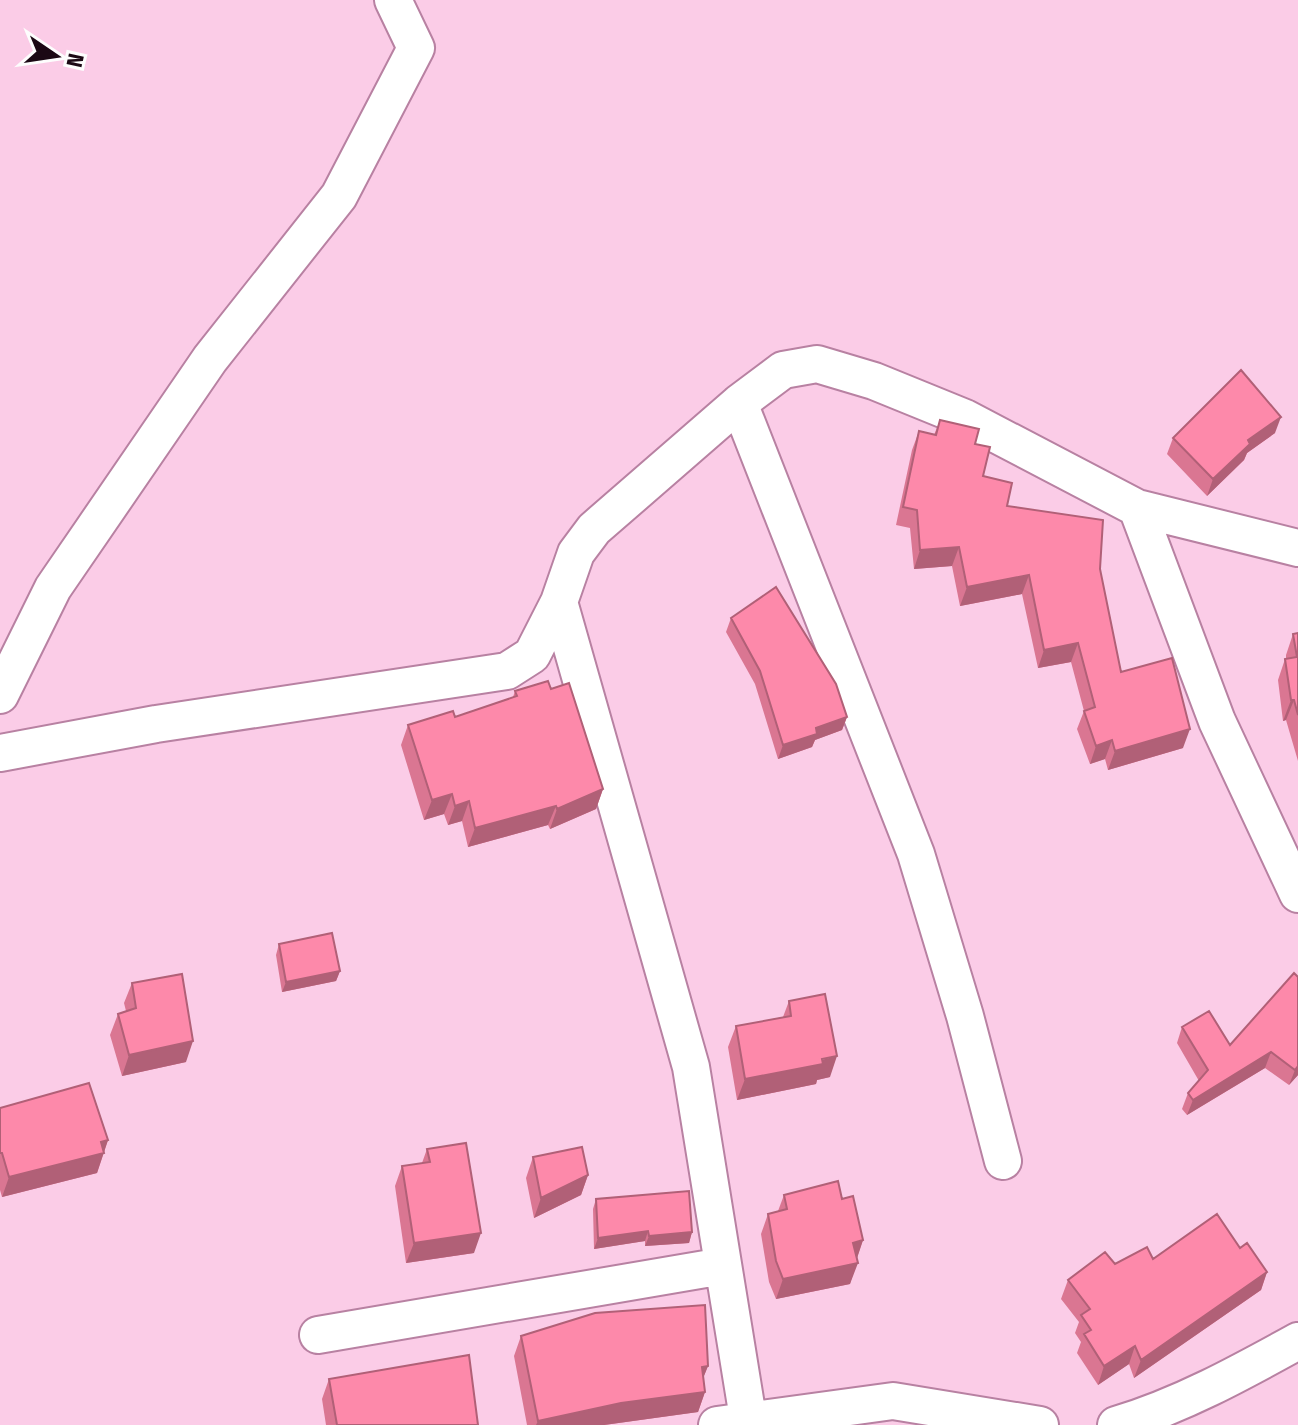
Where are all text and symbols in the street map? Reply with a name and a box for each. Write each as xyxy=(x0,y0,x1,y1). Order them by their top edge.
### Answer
north arrow xyxy=(16,16,96,96)
text: N xyxy=(60,51,90,70)

